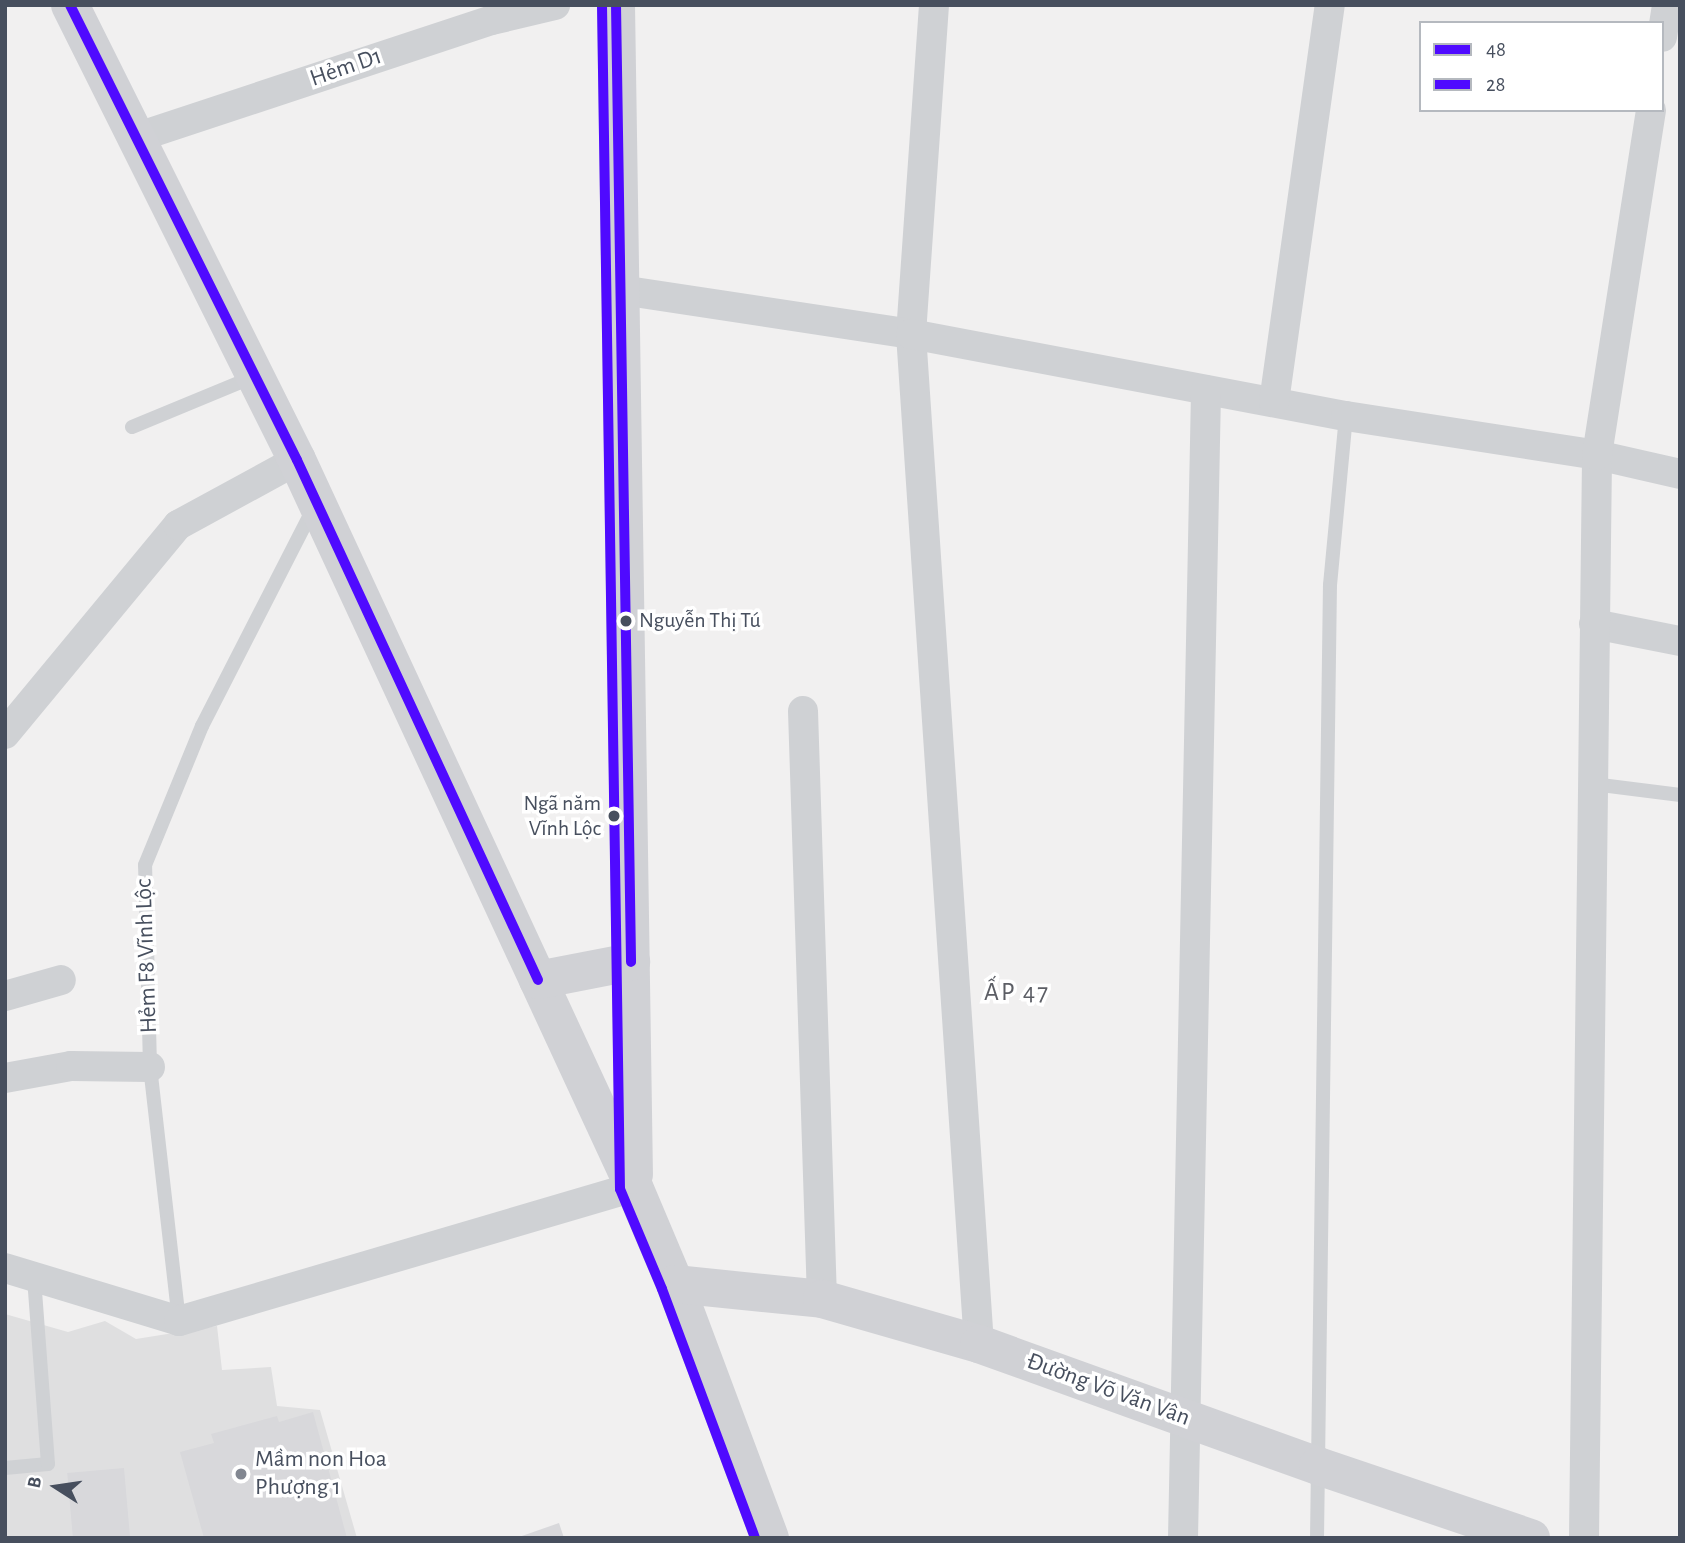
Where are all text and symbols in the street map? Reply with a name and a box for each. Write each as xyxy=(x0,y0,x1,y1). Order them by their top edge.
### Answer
legend xyxy=(1419,21,1664,112)
text: 48 xyxy=(1486,39,1506,60)
street label: Hẻm D1 xyxy=(306,42,386,94)
text: 28 xyxy=(1486,74,1506,95)
place label: Nguyễn Thị Tú xyxy=(639,608,761,634)
marker: Nguyễn Thị Tú xyxy=(619,614,633,628)
place label: Ngã năm Vĩnh Lộc xyxy=(523,790,601,842)
marker: Ngã năm Vĩnh Lộc xyxy=(607,809,621,823)
street label: Hẻm F8 Vĩnh Lộc xyxy=(130,878,164,1034)
district label: ẤP 47 xyxy=(985,977,1049,1009)
street label: Đường Võ Văn Vân xyxy=(1022,1347,1194,1433)
place label: Mầm non Hoa Phượng 1 xyxy=(255,1446,387,1502)
north arrow xyxy=(21,1452,91,1522)
marker: Mầm non Hoa Phượng 1 xyxy=(233,1466,249,1482)
text: B xyxy=(25,1475,45,1490)

